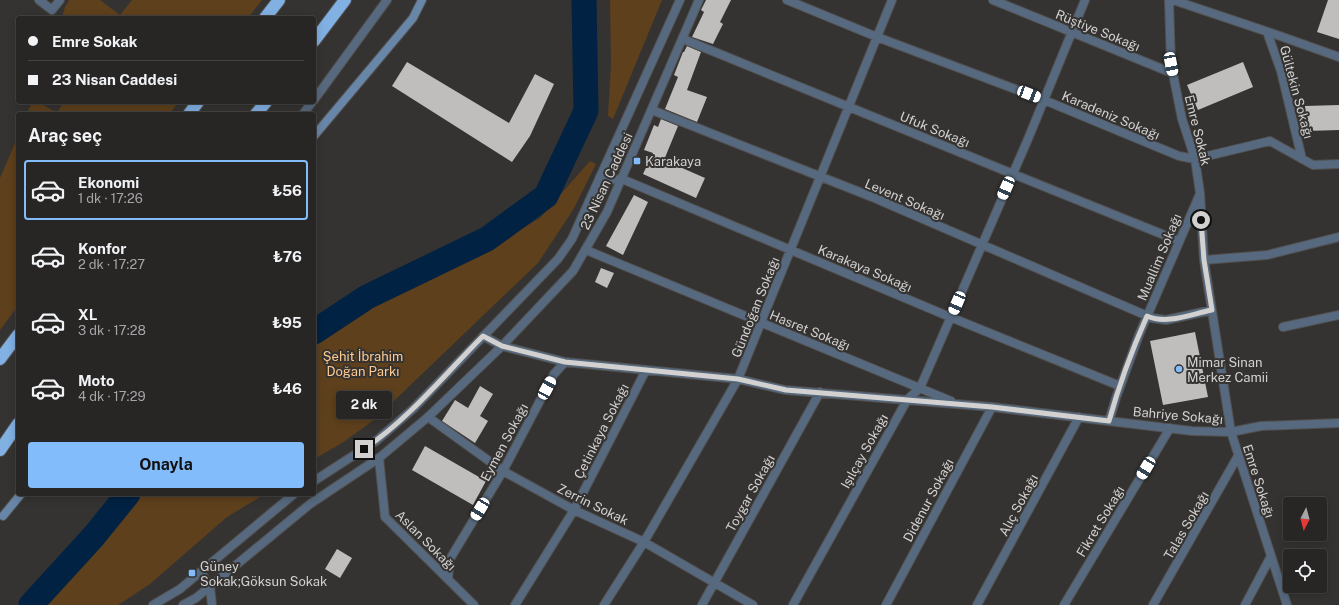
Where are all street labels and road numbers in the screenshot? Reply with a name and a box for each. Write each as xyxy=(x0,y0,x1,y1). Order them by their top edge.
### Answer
street label: Rüştiye Sokağı xyxy=(1053,7,1142,54)
street label: Gültekin Sokağı xyxy=(1277,44,1316,140)
street label: Karadeniz Sokağı xyxy=(1060,88,1162,143)
street label: Emre Sokak xyxy=(1182,93,1214,167)
street label: Ufuk Sokağı xyxy=(898,109,972,150)
street label: 23 Nisan Caddesi xyxy=(577,130,635,232)
street label: Levent Sokağı xyxy=(863,176,947,223)
street label: Muallim Sokağı xyxy=(1134,211,1185,303)
street label: Karakaya Sokağı xyxy=(815,242,914,295)
street label: Gündoğan Sokağı xyxy=(728,255,782,360)
street label: Hasret Sokağı xyxy=(767,307,852,353)
street label: Çetinkaya Sokağı xyxy=(571,381,632,481)
street label: Eymen Sokağı xyxy=(478,401,531,484)
street label: Bahriye Sokağı xyxy=(1132,404,1224,427)
street label: Işılçay Sokağı xyxy=(838,411,891,491)
street label: Emre Sokağı xyxy=(1240,443,1277,520)
street label: Toygar Sokağı xyxy=(723,452,778,534)
street label: Didenur Sokağı xyxy=(900,456,957,544)
street label: Alıç Sokağı xyxy=(996,472,1041,539)
street label: Zerrin Sokak xyxy=(555,481,631,528)
street label: Fikret Sokağı xyxy=(1073,483,1127,559)
street label: Talas Sokağı xyxy=(1161,488,1212,562)
street label: Aslan Sokağı xyxy=(392,507,459,574)

